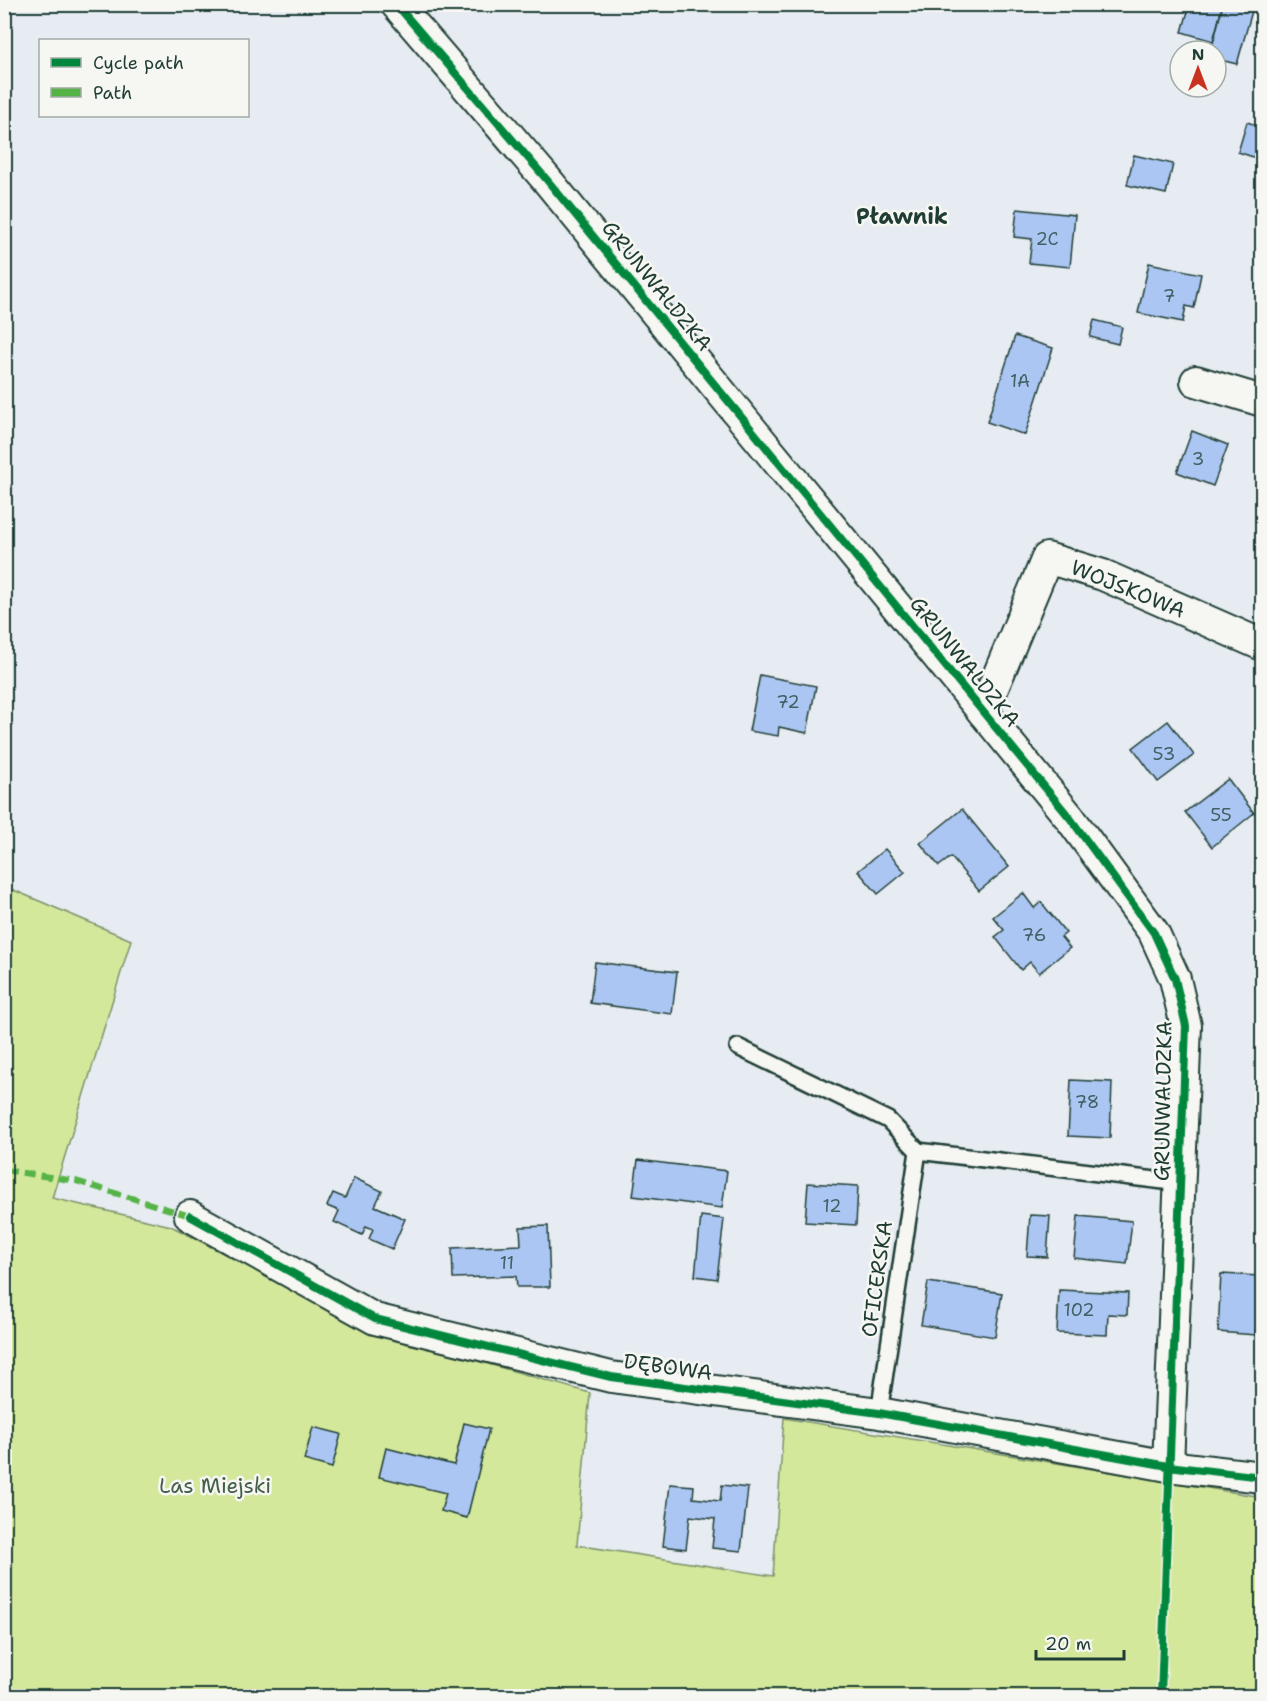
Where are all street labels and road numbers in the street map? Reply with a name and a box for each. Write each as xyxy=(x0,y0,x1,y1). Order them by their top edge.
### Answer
street label: GRUNWALDZKA xyxy=(596,215,718,357)
street label: WOJSKOWA xyxy=(1067,553,1189,625)
street label: GRUNWALDZKA xyxy=(904,591,1026,733)
street label: GRUNWALDZKA xyxy=(1148,1021,1178,1181)
street label: OFICERSKA xyxy=(855,1219,899,1339)
street label: DĘBOWA xyxy=(622,1347,714,1387)

